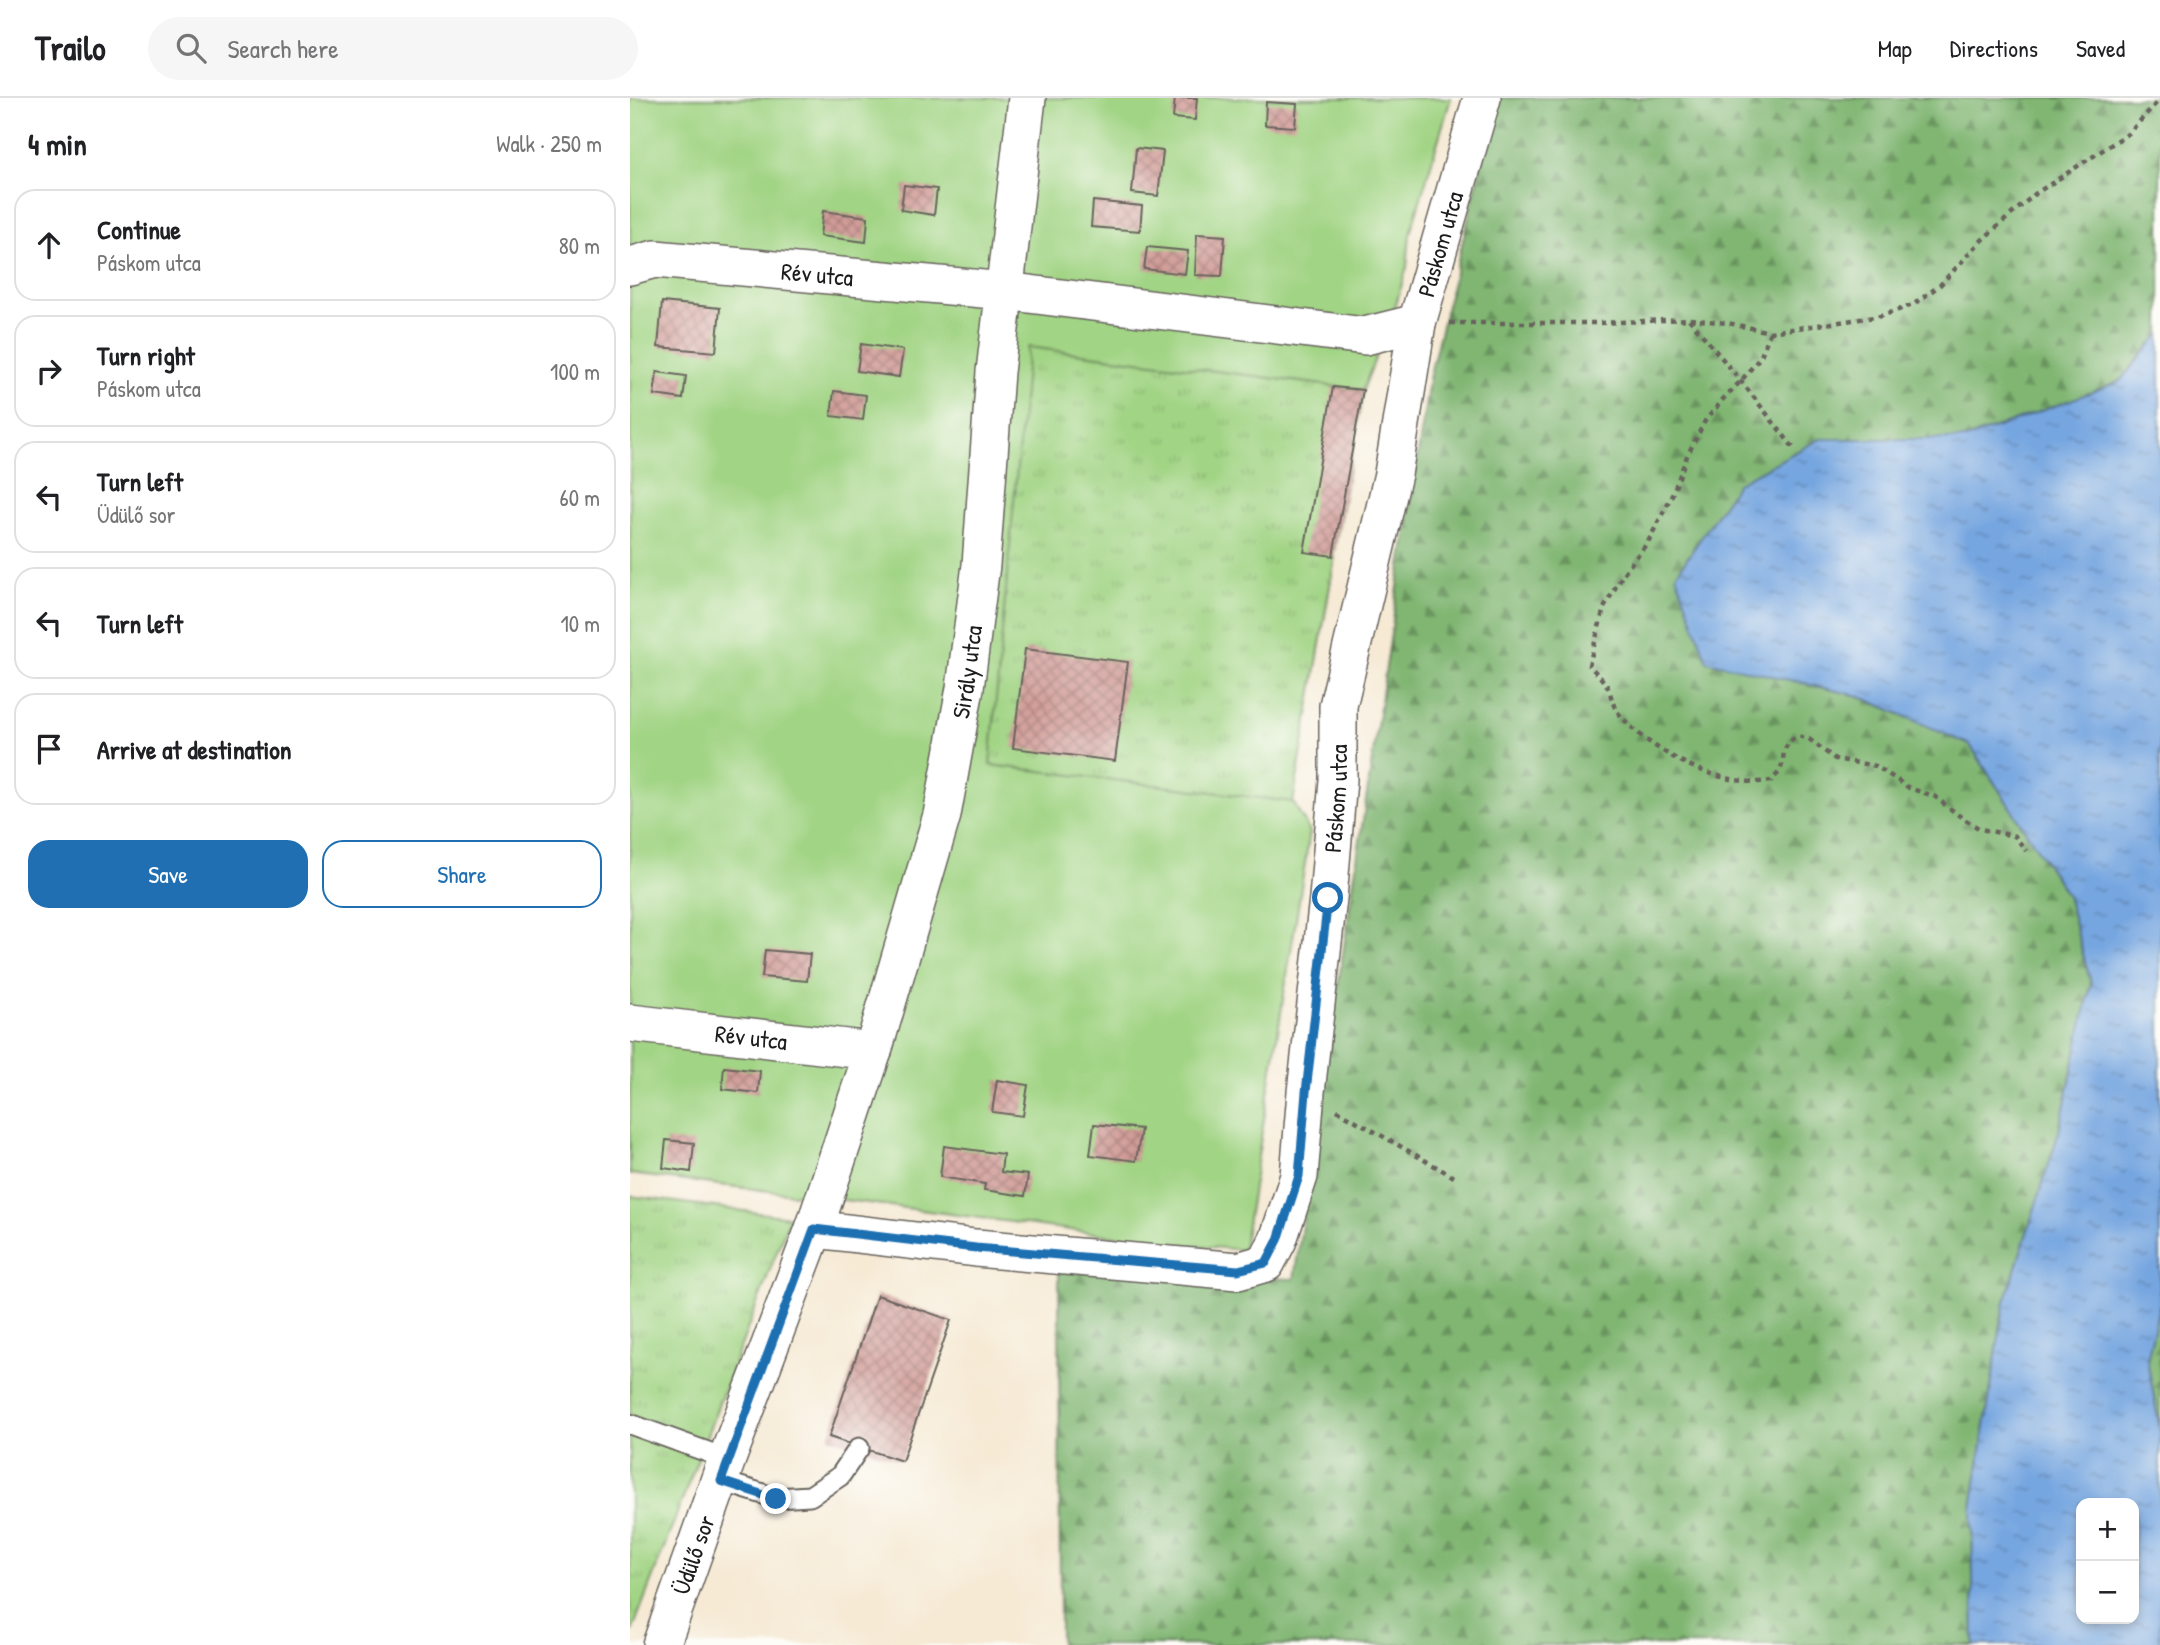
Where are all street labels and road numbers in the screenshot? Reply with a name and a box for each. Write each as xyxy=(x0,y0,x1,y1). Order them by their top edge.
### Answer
street label: Páskom utca xyxy=(1409,188,1470,301)
street label: Rév utca xyxy=(780,255,855,293)
street label: Sirály utca xyxy=(944,623,989,721)
street label: Páskom utca xyxy=(1316,744,1354,854)
street label: Rév utca xyxy=(713,1017,789,1057)
street label: Üdülő sor xyxy=(664,1511,722,1599)

